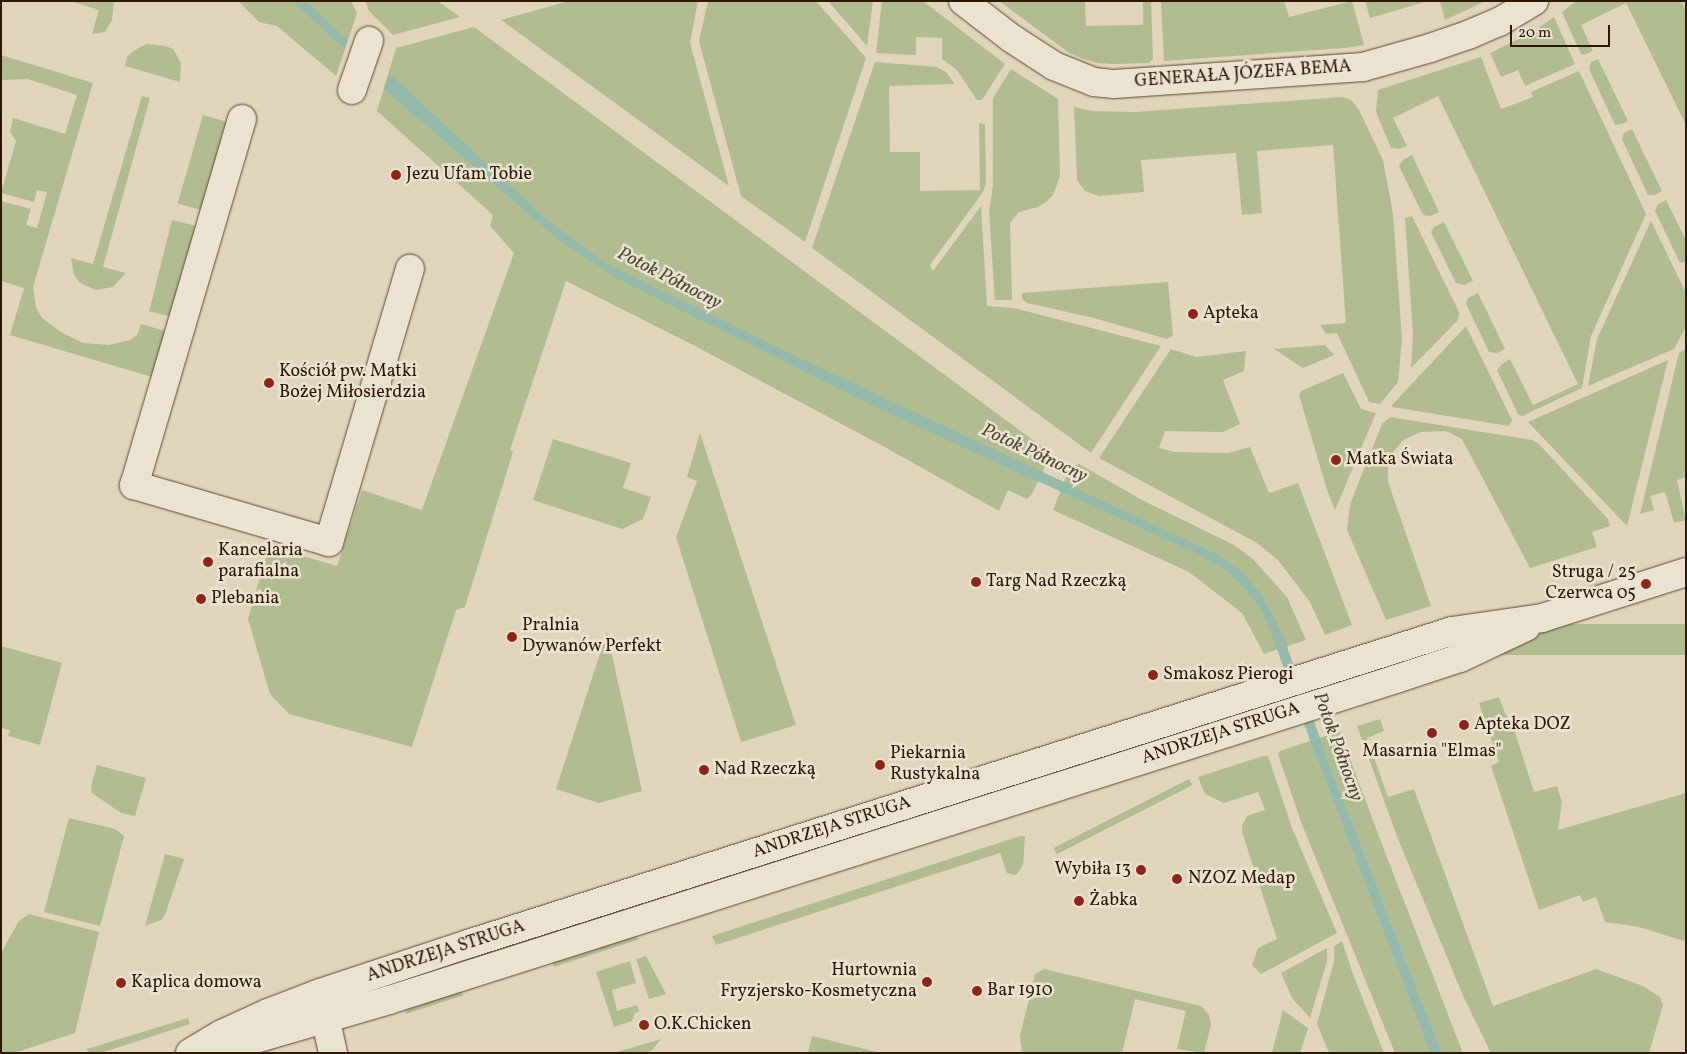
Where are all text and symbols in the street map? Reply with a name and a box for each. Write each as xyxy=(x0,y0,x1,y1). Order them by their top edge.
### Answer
scale bar xyxy=(1512,15,1612,47)
text: 20 m xyxy=(1518,23,1551,44)
street label: GENERAŁA JÓZEFA BEMA xyxy=(1134,57,1352,93)
place label: Jezu Ufam Tobie xyxy=(406,164,532,186)
marker: Jezu Ufam Tobie xyxy=(390,169,402,181)
water label: Potok Północny xyxy=(613,243,725,315)
place label: Apteka xyxy=(1203,303,1259,325)
marker: Apteka xyxy=(1187,308,1199,320)
place label: Kościół pw. Matki Bożej Miłosierdzia xyxy=(279,362,426,404)
marker: Kościół pw. Matki Bożej Miłosierdzia xyxy=(263,377,275,389)
water label: Potok Północny xyxy=(977,420,1091,488)
place label: Matka Świata xyxy=(1346,449,1453,471)
marker: Matka Świata xyxy=(1330,454,1342,466)
place label: Kancelaria parafialna xyxy=(218,541,303,584)
marker: Kancelaria parafialna xyxy=(202,556,214,568)
place label: Struga / 25 Czerwca 05 xyxy=(1545,563,1636,606)
place label: Targ Nad Rzeczką xyxy=(986,571,1127,593)
marker: Targ Nad Rzeczką xyxy=(970,576,982,588)
marker: Struga / 25 Czerwca 05 xyxy=(1640,578,1652,590)
place label: Plebania xyxy=(211,588,279,610)
marker: Plebania xyxy=(195,593,207,605)
place label: Pralnia Dywanów Perfekt xyxy=(522,616,662,659)
marker: Pralnia Dywanów Perfekt xyxy=(506,631,518,643)
place label: Smakosz Pierogi xyxy=(1163,664,1293,686)
marker: Smakosz Pierogi xyxy=(1147,669,1159,681)
water label: Potok Północny xyxy=(1307,689,1367,805)
street label: ANDRZEJA STRUGA xyxy=(1139,698,1303,770)
place label: Apteka DOZ xyxy=(1474,714,1571,736)
marker: Apteka DOZ xyxy=(1458,719,1470,731)
marker: Masarnia "Elmas" xyxy=(1426,727,1438,739)
place label: Masarnia "Elmas" xyxy=(1362,741,1502,763)
place label: Piekarnia Rustykalna xyxy=(890,744,980,786)
place label: Nad Rzeczką xyxy=(714,759,816,781)
marker: Piekarnia Rustykalna xyxy=(874,759,886,771)
marker: Nad Rzeczką xyxy=(698,764,710,776)
street label: ANDRZEJA STRUGA xyxy=(750,792,914,864)
place label: Wybiła 13 xyxy=(1055,859,1131,881)
marker: Wybiła 13 xyxy=(1135,864,1147,876)
place label: NZOZ Medap xyxy=(1188,868,1295,890)
marker: NZOZ Medap xyxy=(1170,872,1184,886)
place label: Żabka xyxy=(1089,890,1138,912)
marker: Żabka xyxy=(1073,895,1085,907)
street label: ANDRZEJA STRUGA xyxy=(364,916,528,988)
place label: Hurtownia Fryzjersko-Kosmetyczna xyxy=(720,961,917,1004)
place label: Kaplica domowa xyxy=(131,972,262,994)
marker: Hurtownia Fryzjersko-Kosmetyczna xyxy=(921,976,933,988)
marker: Kaplica domowa xyxy=(115,977,127,989)
place label: Bar 1910 xyxy=(987,980,1052,1002)
marker: Bar 1910 xyxy=(971,985,983,997)
place label: O.K.Chicken xyxy=(654,1014,751,1036)
marker: O.K.Chicken xyxy=(638,1019,650,1031)

